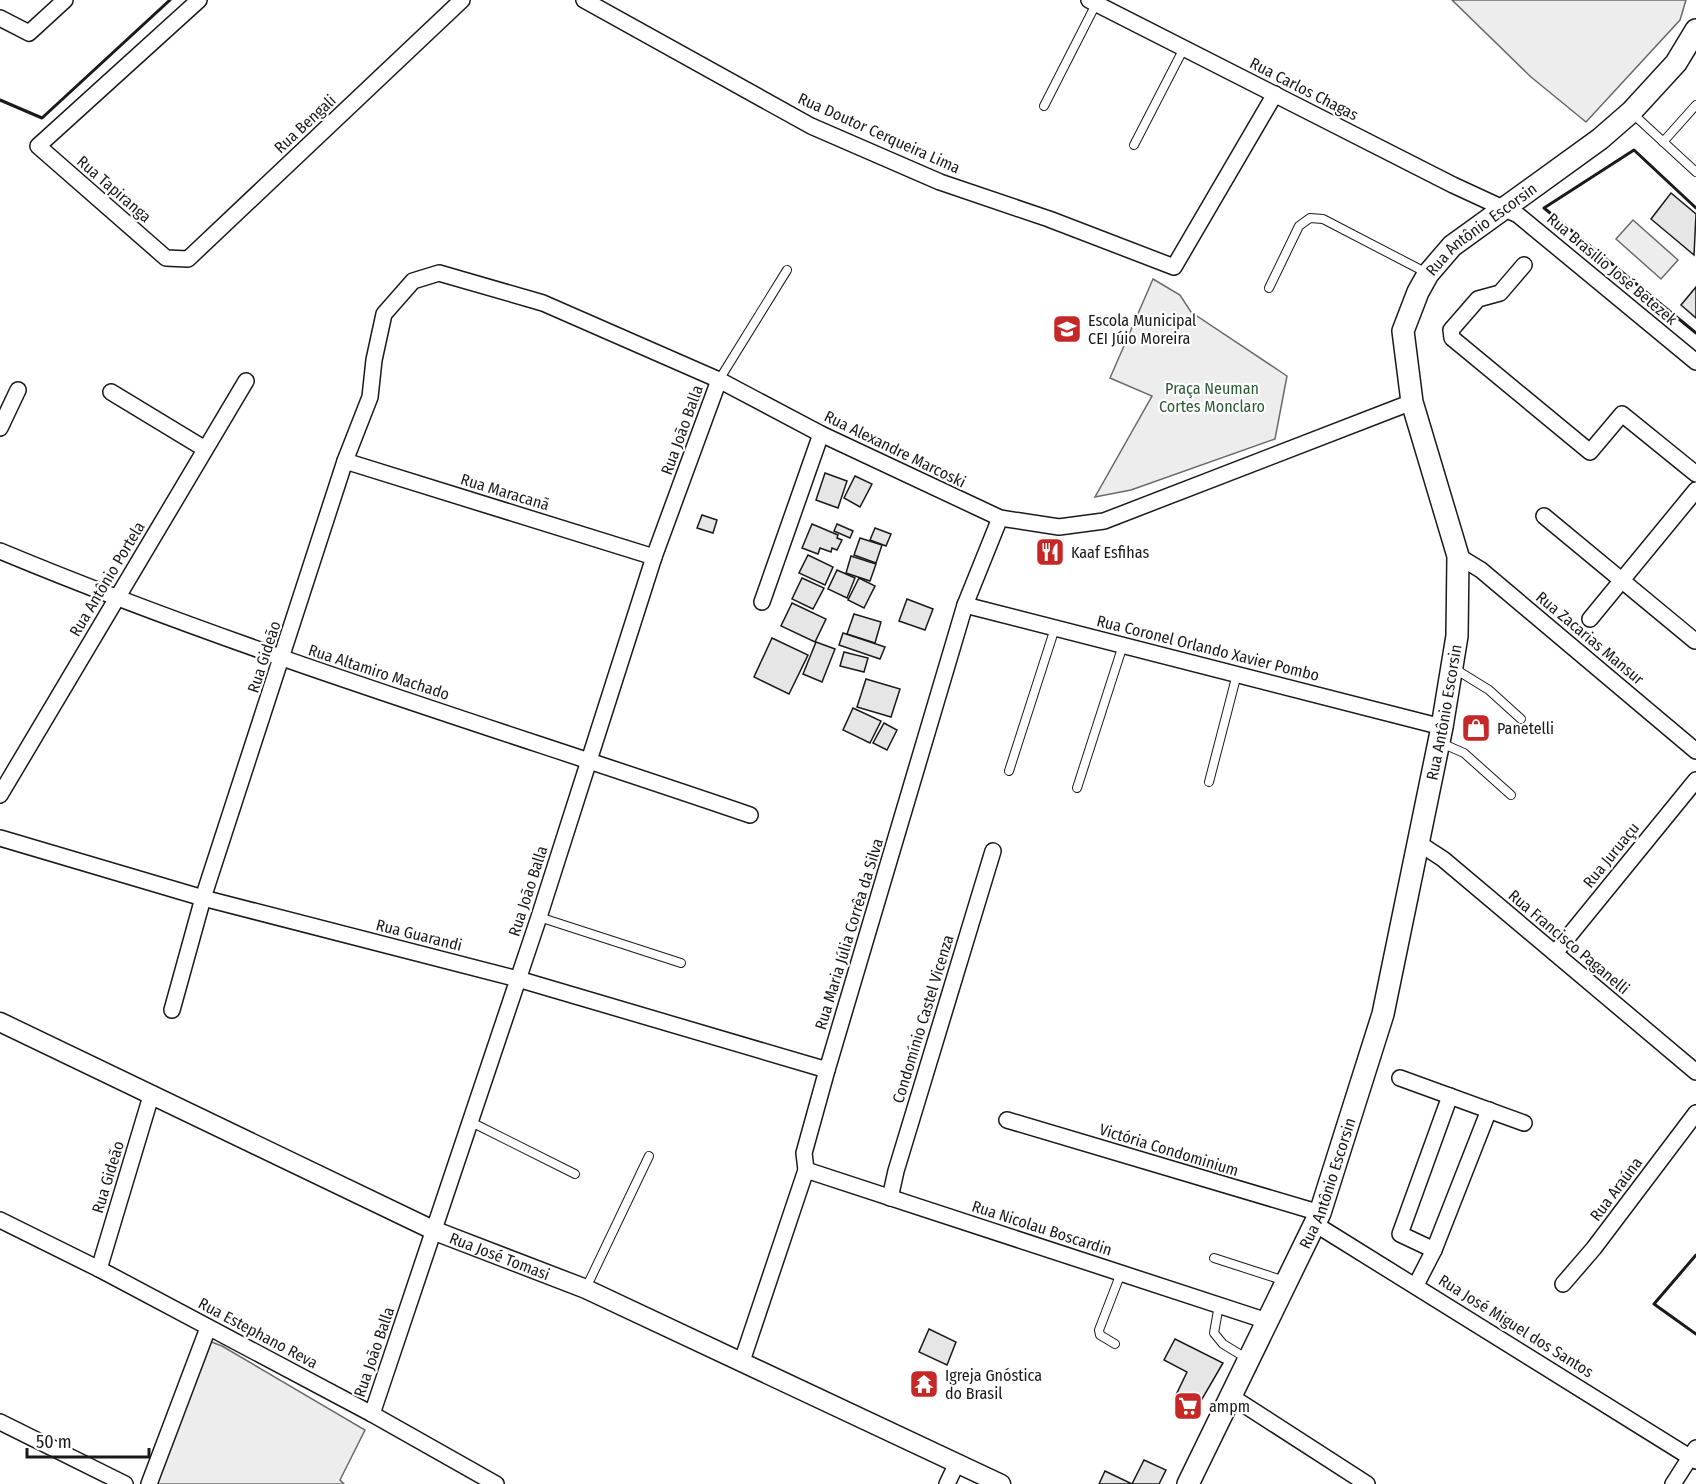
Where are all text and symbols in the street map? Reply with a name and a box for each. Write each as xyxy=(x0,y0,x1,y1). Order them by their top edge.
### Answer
street label: Rua Carlos Chagas xyxy=(1247,54,1362,125)
street label: Rua Doutor Cerqueira Lima xyxy=(795,89,963,177)
street label: Rua Bengali xyxy=(270,91,340,157)
street label: Rua Tapiranga xyxy=(73,152,155,226)
street label: Rua Antônio Escorsin xyxy=(1422,179,1540,279)
street label: Rua Brasilio José Betezek xyxy=(1543,209,1681,329)
place label: Escola Municipal CEI Júio Moreira xyxy=(1088,311,1196,348)
school or university icon: Escola Municipal CEI Júio Moreira xyxy=(1051,313,1083,345)
park label: Praça Neuman Cortes Monclaro xyxy=(1159,379,1265,416)
street label: Rua João Balla xyxy=(657,382,707,477)
street label: Rua Alexandre Marcoski xyxy=(821,406,969,492)
street label: Rua Maracanã xyxy=(458,470,552,515)
street label: Rua Antônio Portela xyxy=(65,518,149,640)
restaurant icon: Kaaf Esfihas xyxy=(1034,536,1066,568)
place label: Kaaf Esfihas xyxy=(1071,543,1149,562)
street label: Rua Zacarias Mansur xyxy=(1532,587,1648,689)
street label: Rua Coronel Orlando Xavier Pombo xyxy=(1095,611,1321,685)
street label: Rua Gideão xyxy=(243,619,285,695)
street label: Rua Altamiro Machado xyxy=(306,640,452,704)
street label: Rua Antônio Escorsin xyxy=(1422,643,1465,782)
shop icon: Panetelli xyxy=(1460,712,1492,744)
place label: Panetelli xyxy=(1497,719,1554,738)
street label: Rua Juruaçu xyxy=(1579,819,1643,891)
street label: Rua Maria Júlia Corrêa da Silva xyxy=(811,836,887,1032)
street label: Rua João Balla xyxy=(504,843,552,939)
street label: Rua Francisco Paganelli xyxy=(1505,886,1633,998)
street label: Rua Guarandi xyxy=(374,915,464,955)
street label: Condomínio Castel Vicenza xyxy=(888,932,958,1105)
street label: Rua Antônio Escorsin xyxy=(1295,1115,1359,1252)
street label: Victória Condominium xyxy=(1097,1120,1241,1180)
street label: Rua Gideão xyxy=(88,1139,128,1215)
street label: Rua Araúna xyxy=(1586,1153,1646,1225)
street label: Rua Nicolau Boscardin xyxy=(970,1196,1114,1260)
street label: Rua José Tomasi xyxy=(447,1228,553,1284)
street label: Rua José Miguel dos Santos xyxy=(1435,1271,1597,1382)
street label: Rua Estephano Reva xyxy=(195,1294,321,1373)
street label: Rua João Balla xyxy=(350,1304,398,1400)
place label: Igreja Gnóstica do Brasil xyxy=(945,1366,1042,1403)
temple icon: Igreja Gnóstica do Brasil xyxy=(908,1368,940,1400)
supermarket icon: ampm xyxy=(1172,1390,1204,1422)
place label: ampm xyxy=(1209,1397,1250,1416)
scale bar xyxy=(27,1421,148,1459)
text: 50 m xyxy=(36,1431,72,1453)

